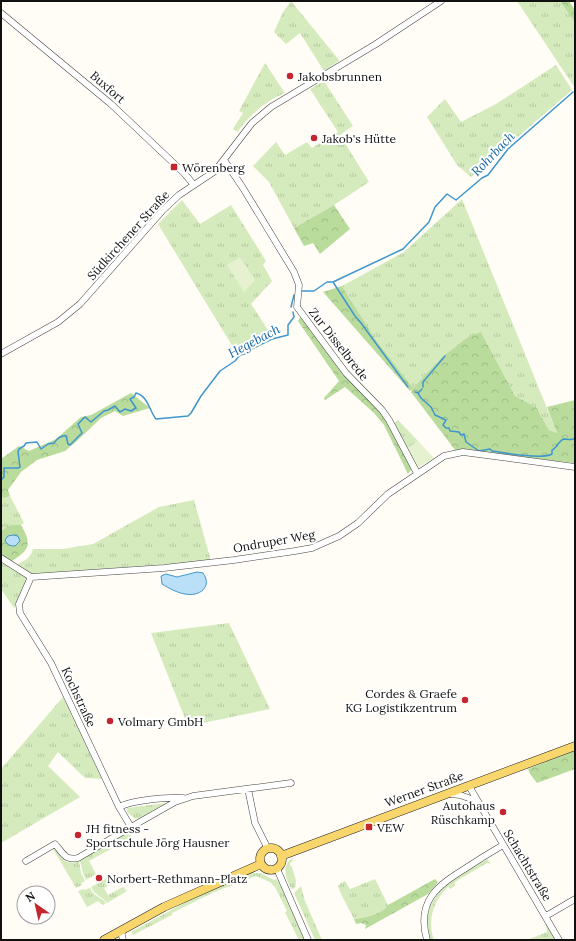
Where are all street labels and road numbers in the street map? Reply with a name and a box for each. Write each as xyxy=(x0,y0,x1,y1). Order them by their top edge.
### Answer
street label: Buxfort xyxy=(87,68,129,107)
street label: Südkirchener Straße xyxy=(84,187,173,283)
street label: Zur Disselbrede xyxy=(306,305,372,384)
street label: Ondruper Weg xyxy=(232,526,317,556)
street label: Kochstraße xyxy=(59,664,100,730)
street label: Werner Straße xyxy=(383,768,466,810)
street label: Schachtstraße xyxy=(501,826,556,904)

